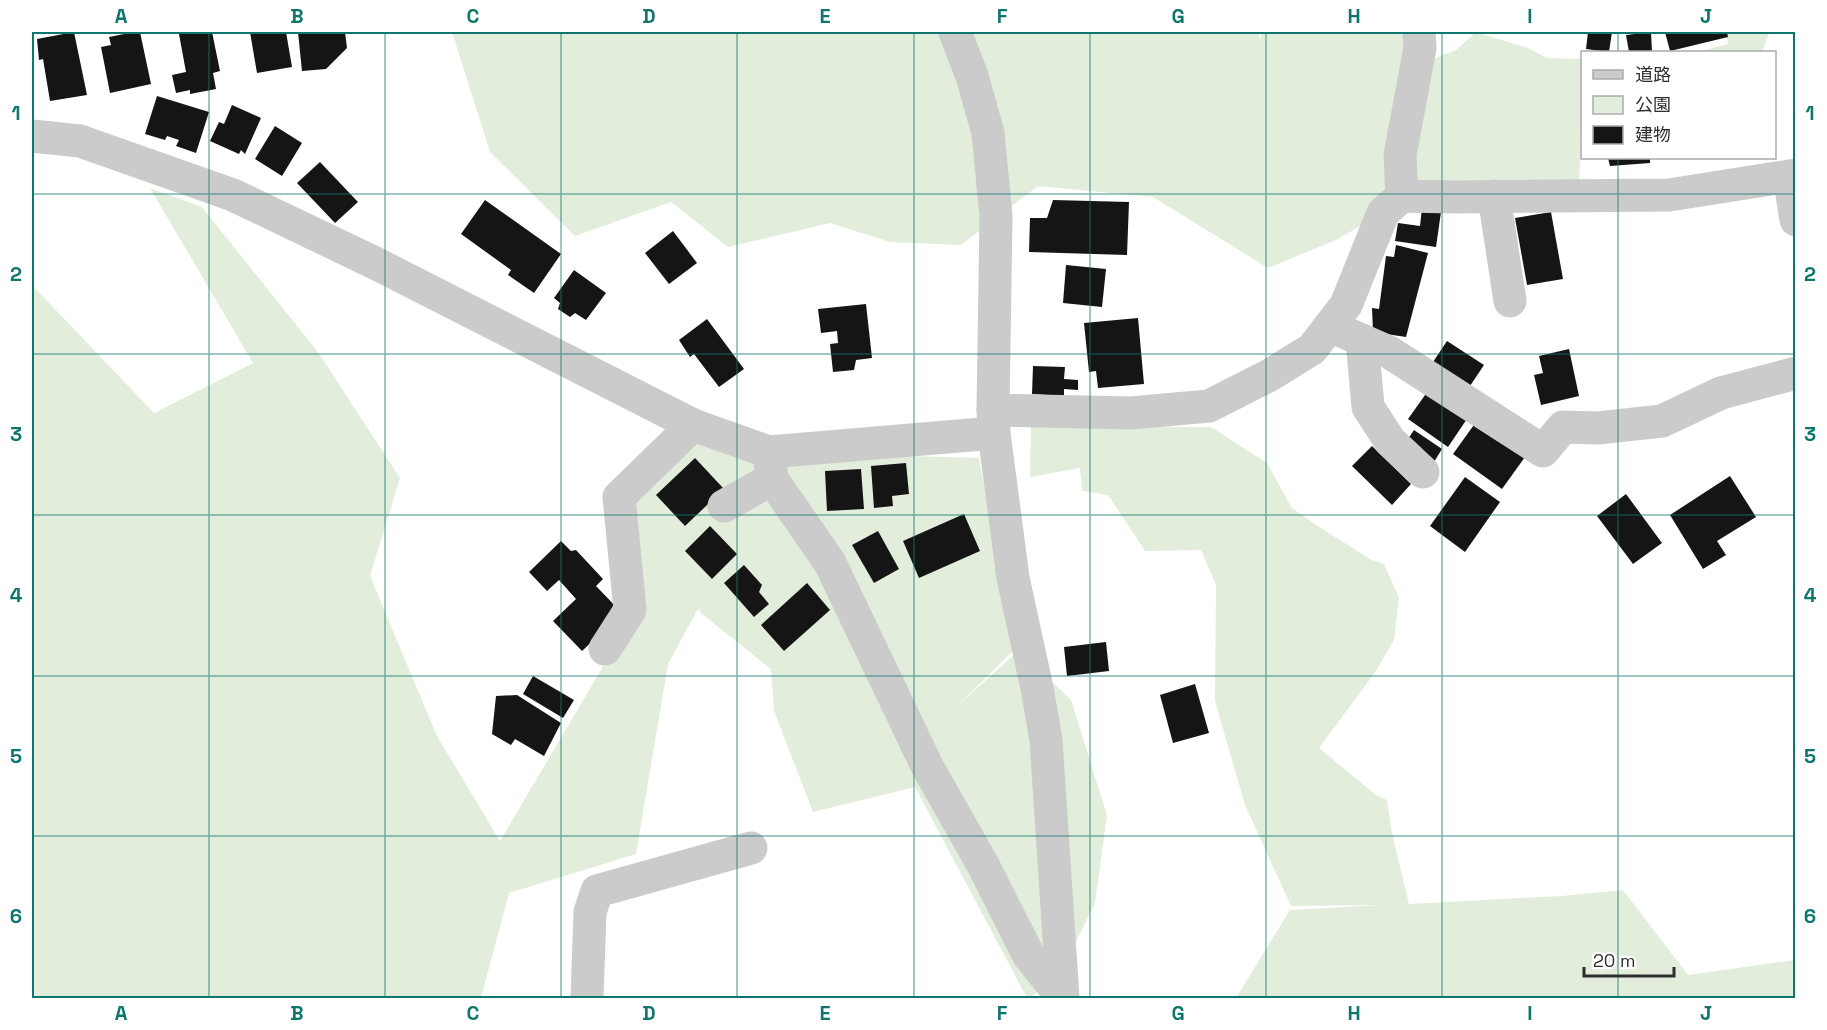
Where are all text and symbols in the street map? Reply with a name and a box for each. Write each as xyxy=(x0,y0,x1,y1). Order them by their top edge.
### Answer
text: A xyxy=(115,3,128,29)
text: B xyxy=(290,3,304,29)
text: C xyxy=(467,3,480,29)
text: D xyxy=(642,3,656,29)
text: E xyxy=(819,3,831,29)
text: F xyxy=(997,3,1008,29)
text: G xyxy=(1171,3,1185,29)
text: H xyxy=(1347,3,1361,29)
text: I xyxy=(1527,3,1533,29)
text: J xyxy=(1700,3,1712,29)
legend xyxy=(1581,51,1776,159)
text: 道路 xyxy=(1635,63,1671,86)
text: 公園 xyxy=(1635,93,1671,116)
text: 1 xyxy=(11,100,21,126)
text: 1 xyxy=(1805,100,1815,126)
text: 建物 xyxy=(1635,123,1671,146)
text: 2 xyxy=(10,261,22,287)
text: 2 xyxy=(1804,261,1816,287)
text: 3 xyxy=(10,421,22,447)
text: 3 xyxy=(1804,421,1816,447)
text: 4 xyxy=(10,582,23,608)
text: 4 xyxy=(1804,582,1817,608)
text: 5 xyxy=(10,743,22,769)
text: 5 xyxy=(1804,743,1816,769)
text: 6 xyxy=(10,903,22,929)
text: 6 xyxy=(1804,903,1816,929)
scale bar xyxy=(1584,940,1674,978)
text: 20 m xyxy=(1593,949,1636,972)
text: A xyxy=(115,1000,128,1026)
text: B xyxy=(290,1000,304,1026)
text: C xyxy=(467,1000,480,1026)
text: D xyxy=(642,1000,656,1026)
text: E xyxy=(819,1000,831,1026)
text: F xyxy=(997,1000,1008,1026)
text: G xyxy=(1171,1000,1185,1026)
text: H xyxy=(1347,1000,1361,1026)
text: I xyxy=(1527,1000,1533,1026)
text: J xyxy=(1700,1000,1712,1026)

